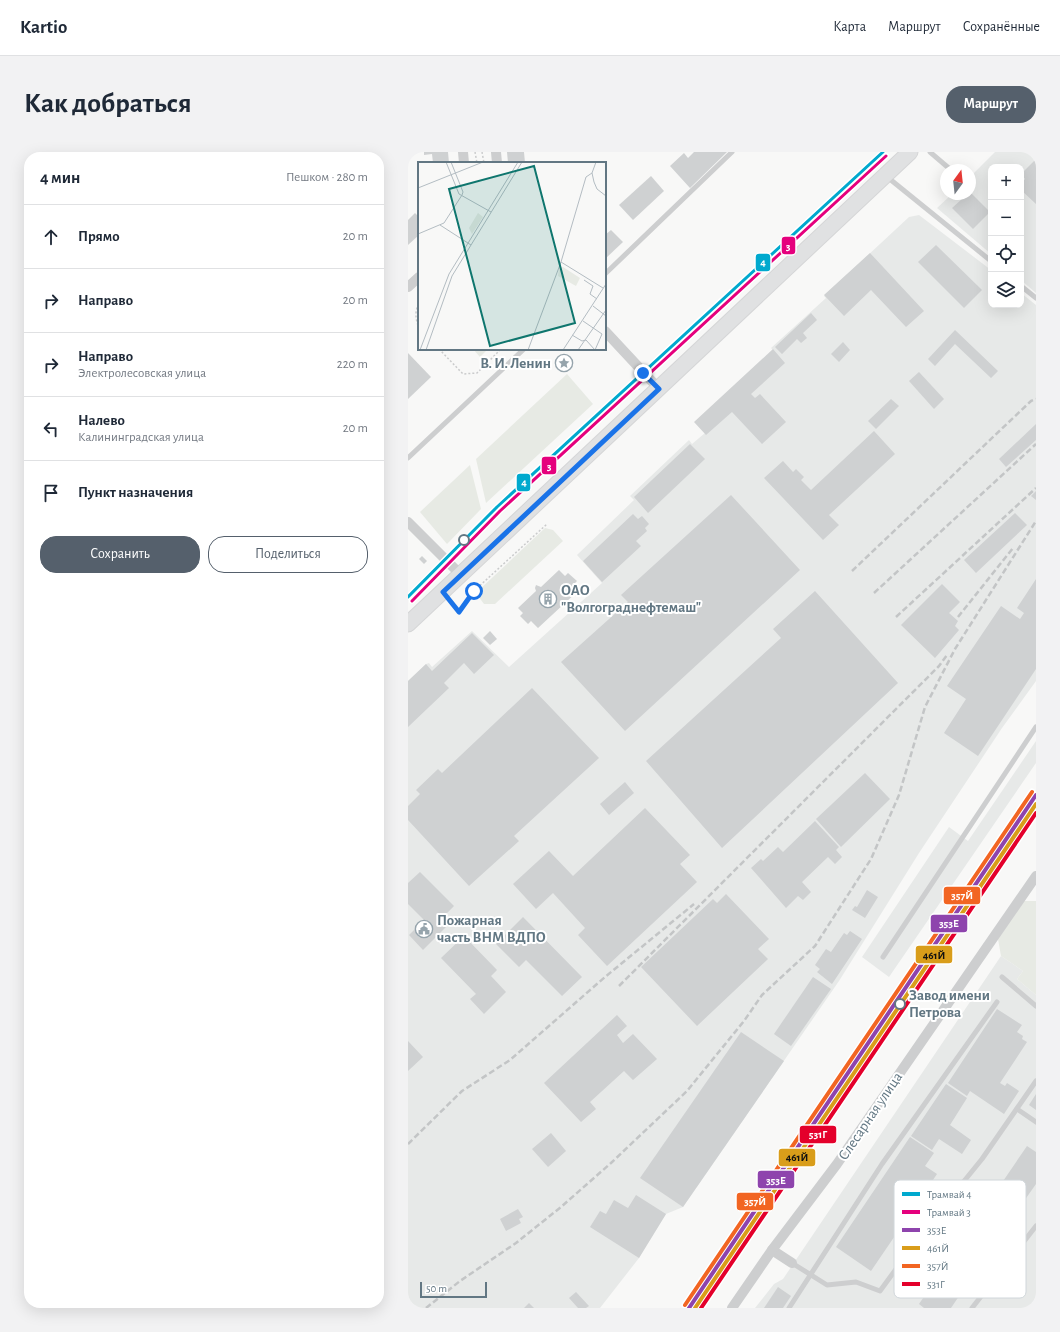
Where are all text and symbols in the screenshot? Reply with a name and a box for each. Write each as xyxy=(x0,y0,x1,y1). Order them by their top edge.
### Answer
text: Kartio xyxy=(20,18,67,37)
text: Карта xyxy=(833,20,866,34)
text: Маршрут xyxy=(888,20,941,34)
text: Сохранённые xyxy=(963,20,1040,34)
button: Маршрут xyxy=(946,86,1036,123)
text: Как добраться xyxy=(24,90,192,118)
inset map xyxy=(418,162,606,350)
north arrow xyxy=(940,164,976,200)
map controls xyxy=(988,164,1024,308)
button: + xyxy=(988,164,1024,200)
text: 4 мин xyxy=(40,169,80,186)
text: Пешком · 280 m xyxy=(286,171,368,184)
button: − xyxy=(988,200,1024,236)
icon: ahead xyxy=(40,226,62,248)
text: Прямо xyxy=(78,229,120,244)
text: 20 m xyxy=(343,230,368,243)
line badge: 3 xyxy=(781,236,796,255)
button: locate xyxy=(988,236,1024,272)
text: 3 xyxy=(786,241,791,252)
line badge: 4 xyxy=(755,253,771,272)
text: 4 xyxy=(760,257,766,268)
button: layers xyxy=(988,272,1024,308)
icon: right xyxy=(40,290,62,312)
text: Направо xyxy=(78,293,133,308)
text: 20 m xyxy=(343,294,368,307)
text: Направо xyxy=(78,349,133,364)
place icon: В. И. Ленин xyxy=(554,353,574,373)
icon: right xyxy=(40,354,62,376)
place label: В. И. Ленин xyxy=(480,356,551,371)
text: 220 m xyxy=(337,358,368,371)
route end xyxy=(634,364,652,382)
text: Электролесовская улица xyxy=(78,367,206,380)
text: Налево xyxy=(78,413,125,428)
icon: left xyxy=(40,418,62,440)
text: 20 m xyxy=(343,422,368,435)
text: Калининградская улица xyxy=(78,431,204,444)
line badge: 3 xyxy=(541,456,557,475)
text: 3 xyxy=(547,461,552,472)
line badge: 4 xyxy=(516,473,531,492)
text: 4 xyxy=(521,477,527,488)
icon: arrive xyxy=(40,482,62,504)
text: Пункт назначения xyxy=(78,485,193,500)
unlabelled marker xyxy=(458,534,470,546)
button: Сохранить xyxy=(40,536,200,573)
button: Поделиться xyxy=(208,536,368,573)
route start xyxy=(465,582,483,600)
place label: ОАО "Волгограднефтемаш" xyxy=(561,583,701,615)
building icon: ОАО "Волгограднефтемаш" xyxy=(538,589,558,609)
line badge: 357Й xyxy=(943,886,981,905)
text: 357Й xyxy=(951,890,973,901)
place label: Пожарная часть ВНМ ВДПО xyxy=(437,913,546,945)
line badge: 353Е xyxy=(930,914,968,933)
text: 353Е xyxy=(939,918,959,929)
public building icon: Пожарная часть ВНМ ВДПО xyxy=(414,919,434,939)
line badge: 461Й xyxy=(915,945,953,964)
text: 461Й xyxy=(923,950,945,961)
place label: Завод имени Петрова xyxy=(909,988,990,1020)
marker: Завод имени Петрова xyxy=(894,998,906,1010)
street label: Слесарная улица xyxy=(836,1069,905,1163)
line badge: 531Г xyxy=(799,1125,837,1144)
text: 531Г xyxy=(809,1129,827,1140)
line badge: 461Й xyxy=(778,1148,816,1167)
text: 461Й xyxy=(786,1152,808,1163)
line badge: 353Е xyxy=(757,1170,795,1189)
text: 353Е xyxy=(766,1175,786,1186)
legend xyxy=(894,1180,1026,1298)
text: Трамвай 4 xyxy=(927,1189,972,1200)
line badge: 357Й xyxy=(736,1192,774,1211)
text: 357Й xyxy=(744,1196,766,1207)
text: Трамвай 3 xyxy=(927,1207,971,1218)
text: 353Е xyxy=(927,1225,947,1236)
text: 461Й xyxy=(927,1243,949,1254)
text: 357Й xyxy=(927,1261,949,1272)
text: 531Г xyxy=(927,1279,945,1290)
scale bar xyxy=(420,1280,487,1299)
text: 50 m xyxy=(426,1283,447,1294)

